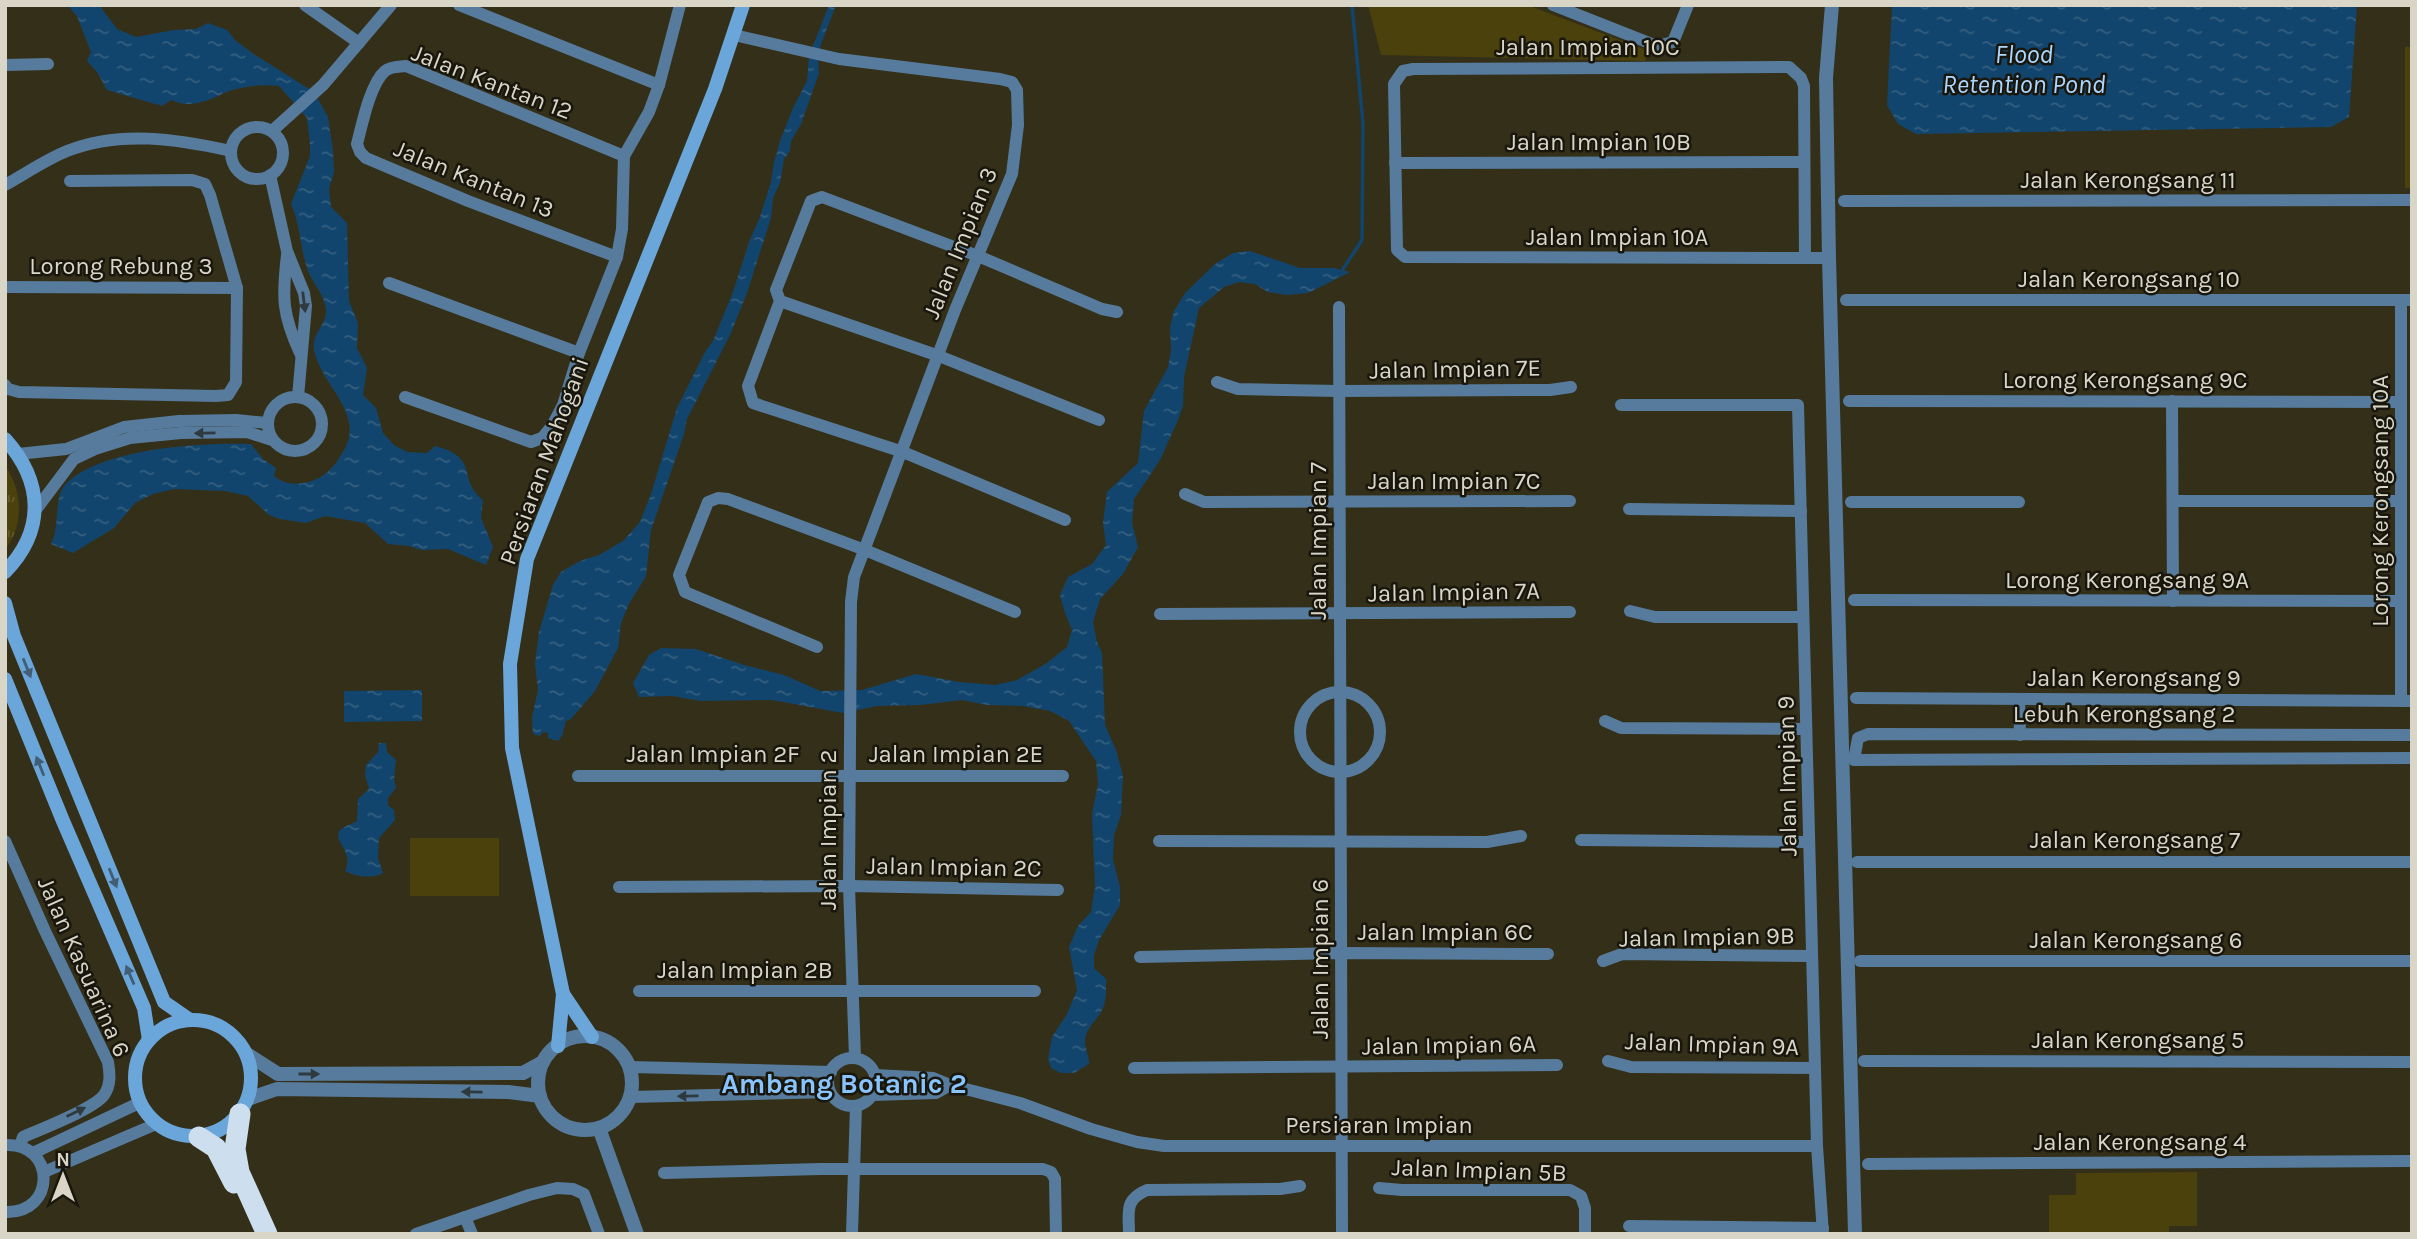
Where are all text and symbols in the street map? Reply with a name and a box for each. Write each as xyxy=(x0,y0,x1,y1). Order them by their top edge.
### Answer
street label: Jalan Impian 10C xyxy=(1496,33,1680,61)
street label: Jalan Kantan 12 xyxy=(408,39,576,125)
water label: Flood Retention Pond xyxy=(1942,39,2106,100)
street label: Jalan Impian 10B xyxy=(1507,128,1691,156)
street label: Jalan Kantan 13 xyxy=(390,134,558,224)
street label: Jalan Impian 3 xyxy=(917,163,1003,323)
street label: Jalan Kerongsang 11 xyxy=(2020,166,2236,194)
street label: Jalan Impian 10A xyxy=(1526,223,1709,251)
street label: Lorong Rebung 3 xyxy=(29,252,213,280)
street label: Jalan Kerongsang 10 xyxy=(2018,265,2240,293)
one-way arrow xyxy=(299,291,310,313)
street label: Persiaran Mahogani xyxy=(493,353,595,569)
street label: Jalan Impian 7E xyxy=(1369,354,1541,384)
street label: Lorong Kerongsang 9C xyxy=(2003,366,2247,394)
street label: Lorong Kerongsang 10A xyxy=(2366,375,2394,627)
one-way arrow xyxy=(194,427,216,438)
street label: Jalan Impian 7 xyxy=(1304,462,1332,620)
street label: Jalan Impian 7C xyxy=(1368,467,1540,495)
street label: Lorong Kerongsang 9A xyxy=(2005,566,2249,594)
street label: Jalan Impian 7A xyxy=(1368,576,1540,607)
one-way arrow xyxy=(22,657,33,678)
street label: Jalan Kerongsang 9 xyxy=(2027,664,2241,692)
street label: Jalan Impian 9 xyxy=(1772,695,1802,857)
street label: Lebuh Kerongsang 2 xyxy=(2013,700,2235,728)
street label: Jalan Impian 2F xyxy=(626,740,800,768)
street label: Jalan Impian 2E xyxy=(869,740,1043,768)
street label: Jalan Impian 2 xyxy=(814,750,842,910)
one-way arrow xyxy=(35,755,46,776)
street label: Jalan Kerongsang 7 xyxy=(2030,826,2240,854)
street label: Jalan Impian 2C xyxy=(866,851,1042,883)
one-way arrow xyxy=(108,868,119,889)
street label: Jalan Kasuarina 6 xyxy=(32,873,136,1061)
street label: Jalan Impian 6 xyxy=(1306,879,1334,1039)
street label: Jalan Impian 6C xyxy=(1357,918,1533,946)
street label: Jalan Impian 9B xyxy=(1619,921,1795,953)
street label: Jalan Kerongsang 6 xyxy=(2029,926,2243,954)
street label: Jalan Impian 2B xyxy=(657,956,833,984)
one-way arrow xyxy=(124,964,135,985)
street label: Jalan Kerongsang 5 xyxy=(2032,1026,2244,1054)
street label: Jalan Impian 9A xyxy=(1624,1027,1800,1061)
street label: Jalan Impian 6A xyxy=(1362,1029,1537,1061)
district label: Ambang Botanic 2 xyxy=(721,1067,967,1100)
one-way arrow xyxy=(299,1068,321,1080)
one-way arrow xyxy=(461,1086,483,1097)
one-way arrow xyxy=(677,1090,699,1101)
one-way arrow xyxy=(66,1107,86,1118)
street label: Persiaran Impian xyxy=(1285,1111,1473,1139)
street label: Jalan Kerongsang 4 xyxy=(2034,1128,2246,1156)
north arrow xyxy=(28,1141,98,1211)
text: N xyxy=(56,1149,70,1171)
street label: Jalan Impian 5B xyxy=(1391,1153,1567,1187)

